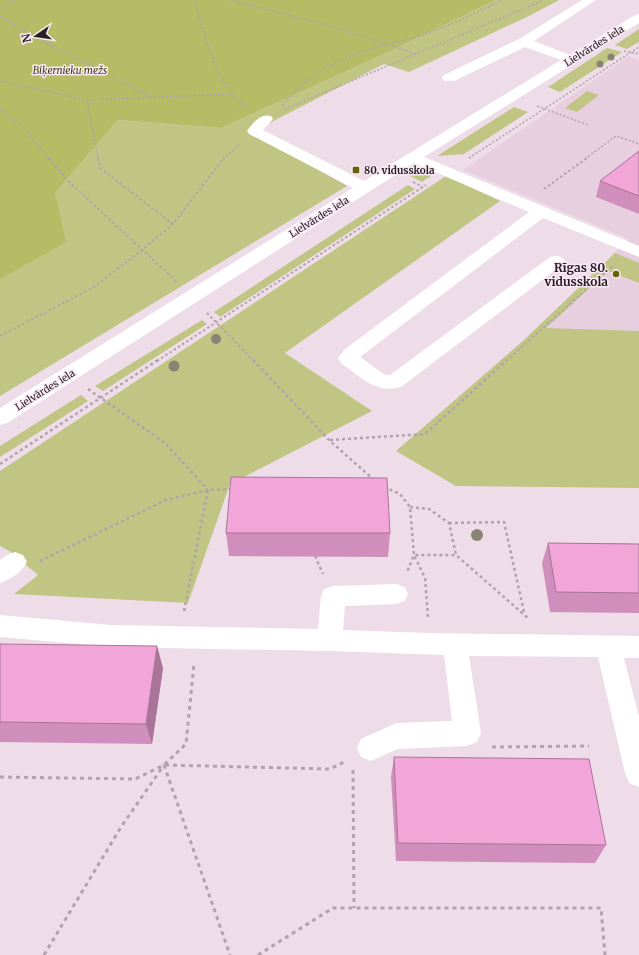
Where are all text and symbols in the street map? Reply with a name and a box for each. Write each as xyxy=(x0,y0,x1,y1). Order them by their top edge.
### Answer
north arrow xyxy=(16,16,56,56)
street label: Lielvārdes iela xyxy=(562,22,627,70)
text: N xyxy=(18,32,34,44)
park label: Biķernieku mežs xyxy=(33,64,107,77)
place label: 80. vidusskola xyxy=(364,164,435,177)
marker: 80. vidusskola xyxy=(351,165,361,175)
street label: Lielvārdes iela xyxy=(287,193,352,241)
place label: Rīgas 80. vidusskola xyxy=(543,260,608,289)
marker: Rīgas 80. vidusskola xyxy=(611,269,621,279)
street label: Lielvārdes iela xyxy=(13,366,78,414)

